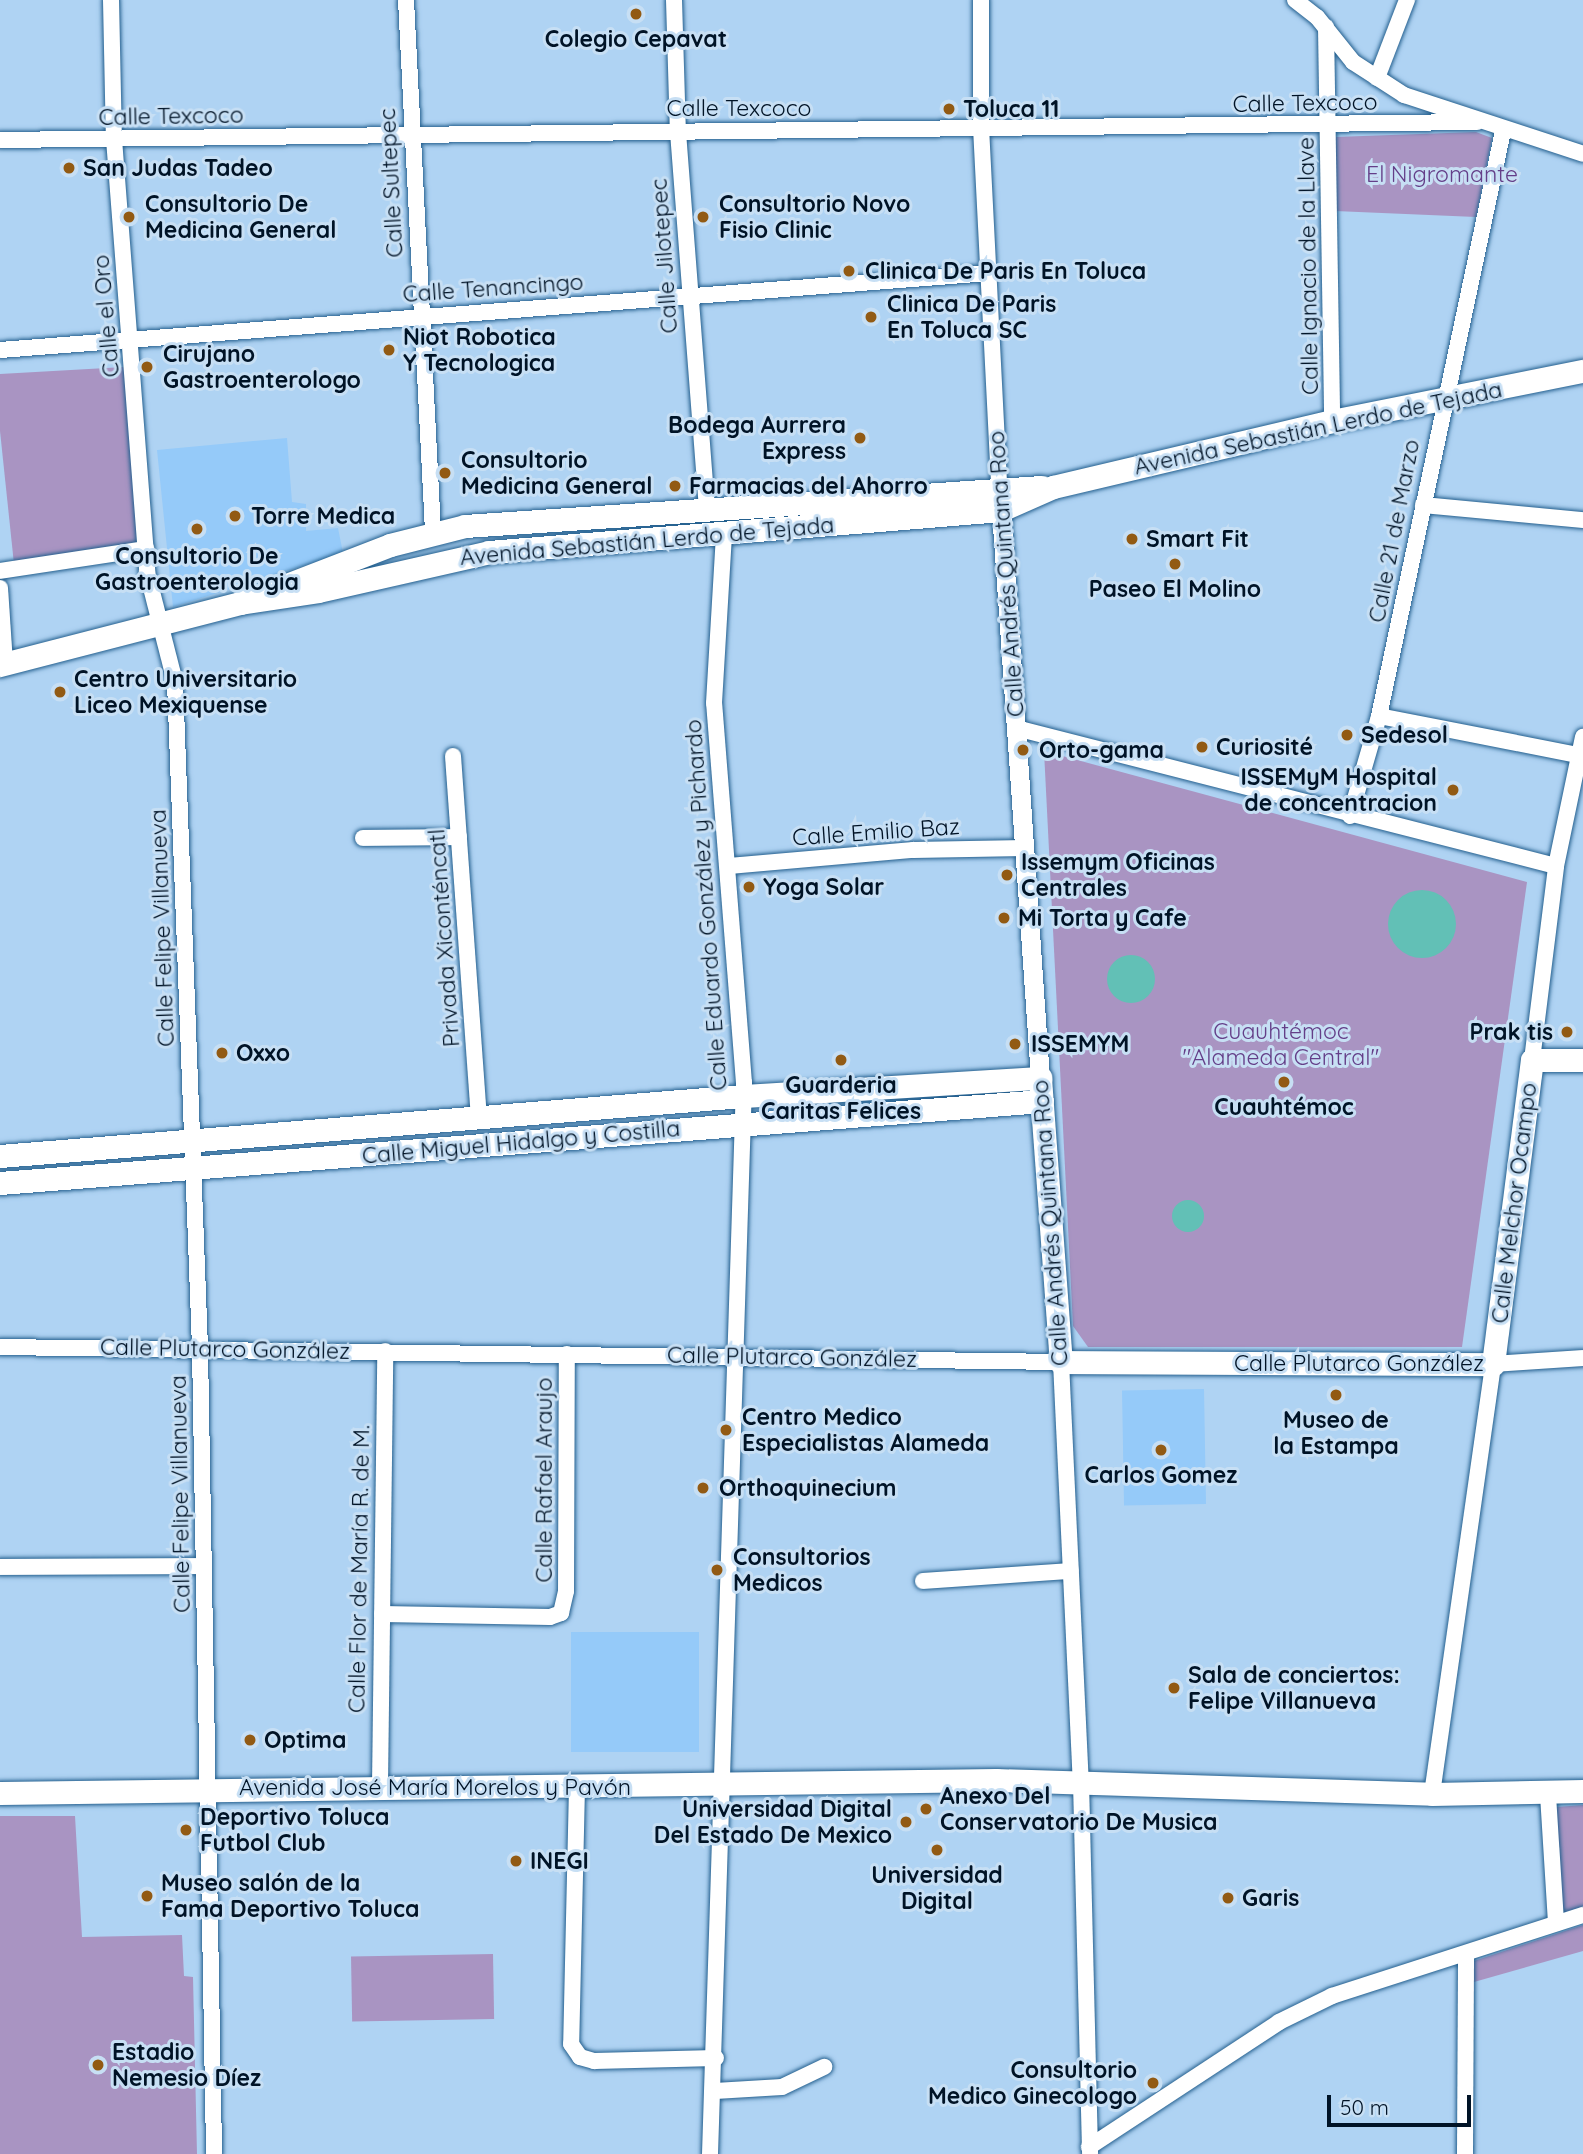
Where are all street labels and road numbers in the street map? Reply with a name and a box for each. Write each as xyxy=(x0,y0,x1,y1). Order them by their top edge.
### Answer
street label: Calle Texcoco xyxy=(1232,88,1378,118)
street label: Calle Texcoco xyxy=(666,94,812,122)
street label: Calle Texcoco xyxy=(98,101,244,131)
street label: Calle Sultepec xyxy=(373,108,409,258)
street label: Calle Ignacio de la Llave xyxy=(1292,137,1324,395)
street label: Calle Jilotepec xyxy=(645,178,683,334)
street label: Calle el Oro xyxy=(87,254,125,378)
street label: Calle Tenancingo xyxy=(402,268,584,308)
street label: Avenida Sebastián Lerdo de Tejada xyxy=(1131,375,1505,481)
street label: Calle Andrés Quintana Roo xyxy=(982,430,1030,718)
street label: Calle 21 de Marzo xyxy=(1363,437,1425,625)
street label: Avenida Sebastián Lerdo de Tejada xyxy=(459,511,835,571)
street label: Calle Eduardo González y Pichardo xyxy=(679,719,733,1091)
street label: Calle Felipe Villanueva xyxy=(144,809,180,1047)
street label: Calle Emilio Baz xyxy=(791,812,961,852)
street label: Privada Xiconténcatl xyxy=(423,828,465,1048)
street label: Calle Andrés Quintana Roo xyxy=(1026,1079,1074,1367)
street label: Calle Melchor Ocampo xyxy=(1486,1081,1542,1325)
street label: Calle Miguel Hidalgo y Costilla xyxy=(361,1114,681,1170)
street label: Calle Plutarco González xyxy=(100,1333,350,1365)
street label: Calle Plutarco González xyxy=(667,1341,917,1373)
street label: Calle Plutarco González xyxy=(1234,1349,1484,1377)
street label: Calle Felipe Villanueva xyxy=(164,1375,196,1613)
street label: Calle Rafael Araujo xyxy=(530,1377,558,1583)
street label: Calle Flor de María R. de M. xyxy=(343,1425,375,1713)
street label: Avenida José María Morelos y Pavón xyxy=(239,1773,631,1801)

